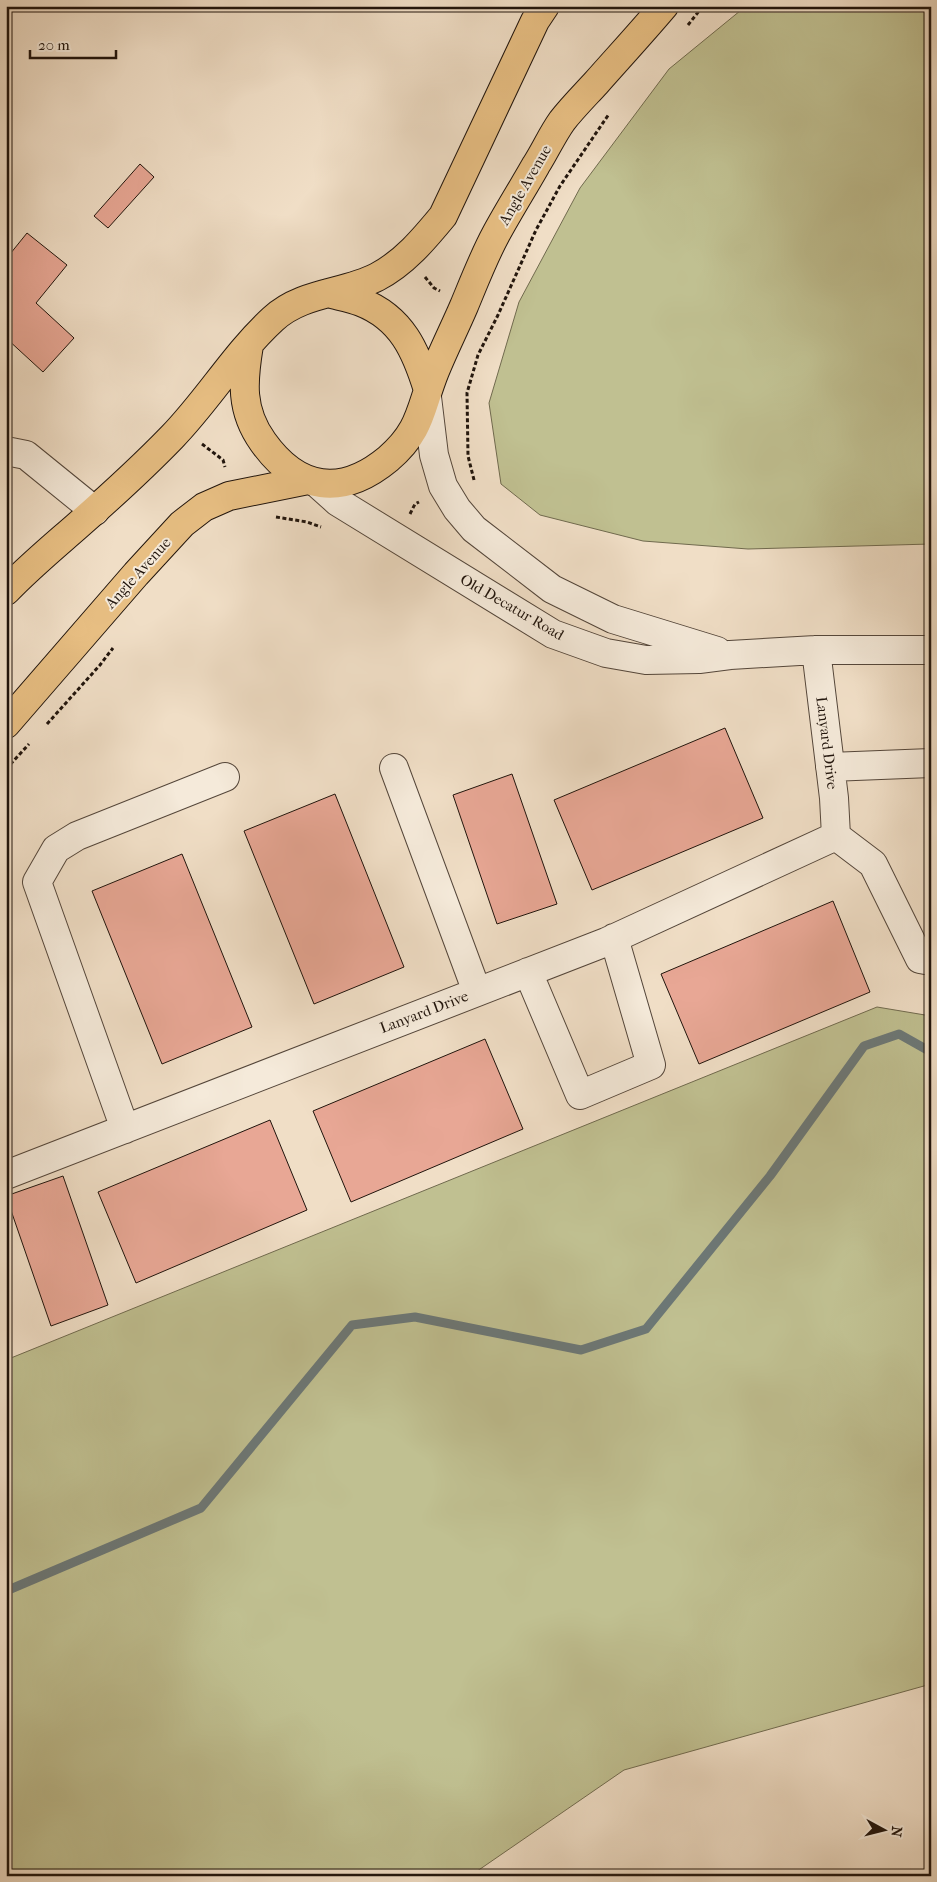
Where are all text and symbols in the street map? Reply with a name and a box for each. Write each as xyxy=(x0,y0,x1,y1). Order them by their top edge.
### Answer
scale bar xyxy=(30,28,116,60)
text: 20 m xyxy=(38,36,70,54)
street label: Angle Avenue xyxy=(494,141,555,229)
street label: Angle Avenue xyxy=(101,533,175,613)
street label: Old Decatur Road xyxy=(457,570,568,644)
street label: Lanyard Drive xyxy=(812,696,842,791)
street label: Lanyard Drive xyxy=(377,987,471,1037)
north arrow xyxy=(860,1804,910,1854)
text: N xyxy=(887,1825,905,1838)

